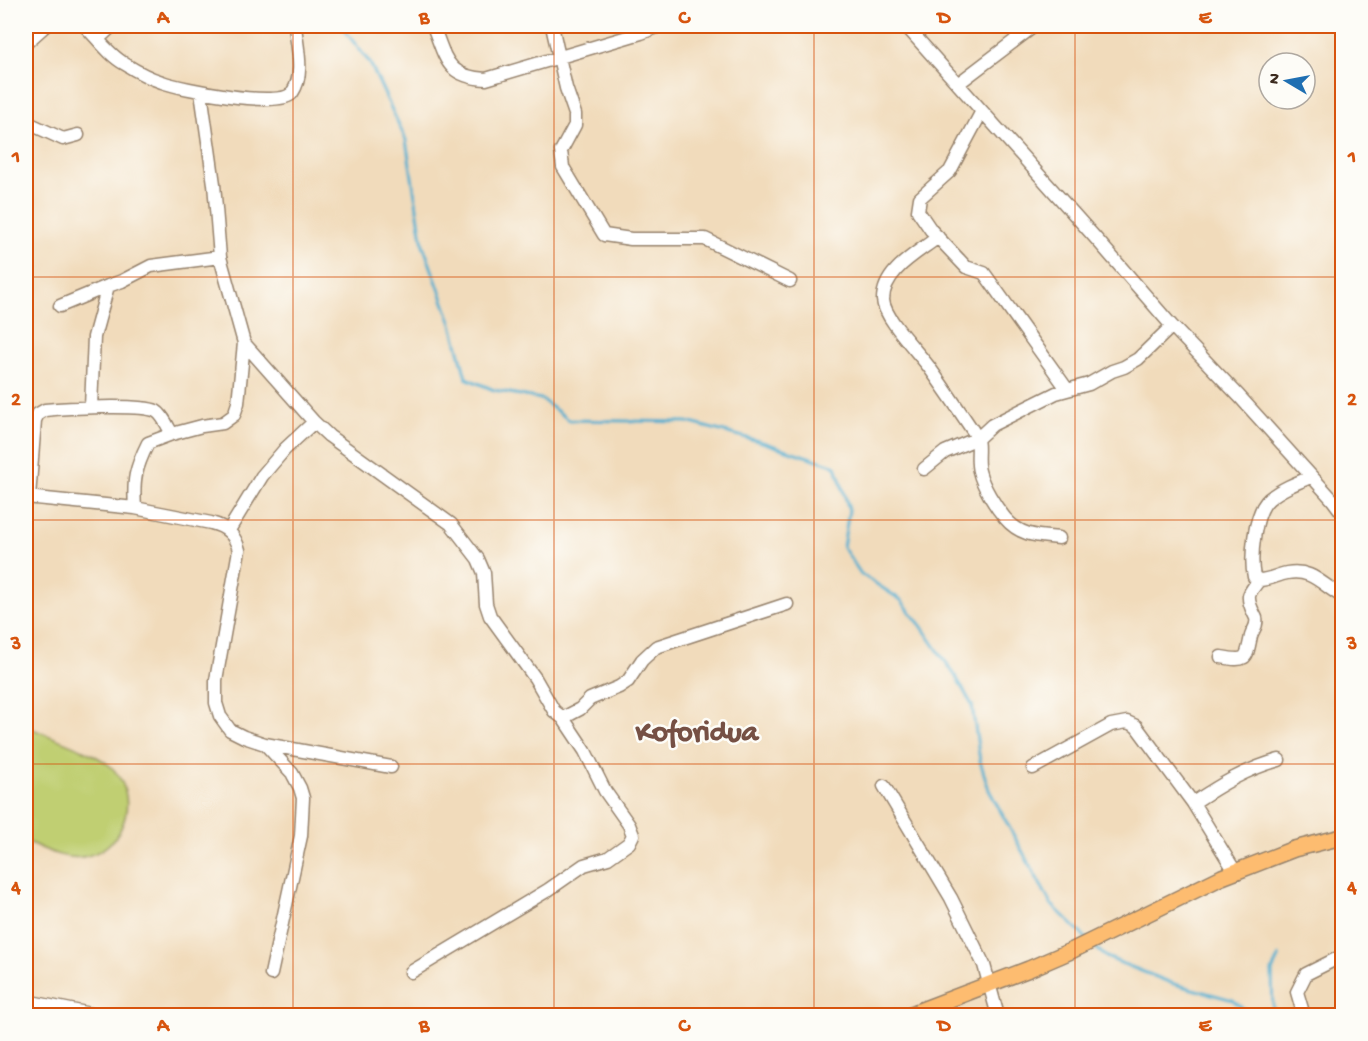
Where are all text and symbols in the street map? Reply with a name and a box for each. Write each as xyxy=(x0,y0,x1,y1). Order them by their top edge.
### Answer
text: A xyxy=(156,8,171,31)
text: B xyxy=(418,8,430,31)
text: C xyxy=(678,8,692,31)
text: D xyxy=(935,8,951,31)
text: E xyxy=(1199,8,1213,31)
north arrow xyxy=(1257,51,1317,111)
text: N xyxy=(1265,72,1286,86)
text: 1 xyxy=(11,147,20,170)
text: 1 xyxy=(1347,147,1356,170)
text: 2 xyxy=(11,390,21,413)
text: 2 xyxy=(1347,390,1357,413)
text: 3 xyxy=(10,634,21,657)
text: 3 xyxy=(1346,634,1357,657)
district label: Koforidua xyxy=(635,717,759,752)
text: 4 xyxy=(10,878,21,901)
text: 4 xyxy=(1346,878,1357,901)
text: A xyxy=(156,1016,171,1039)
text: B xyxy=(418,1016,430,1039)
text: C xyxy=(678,1016,692,1039)
text: D xyxy=(935,1016,951,1039)
text: E xyxy=(1199,1016,1213,1039)

